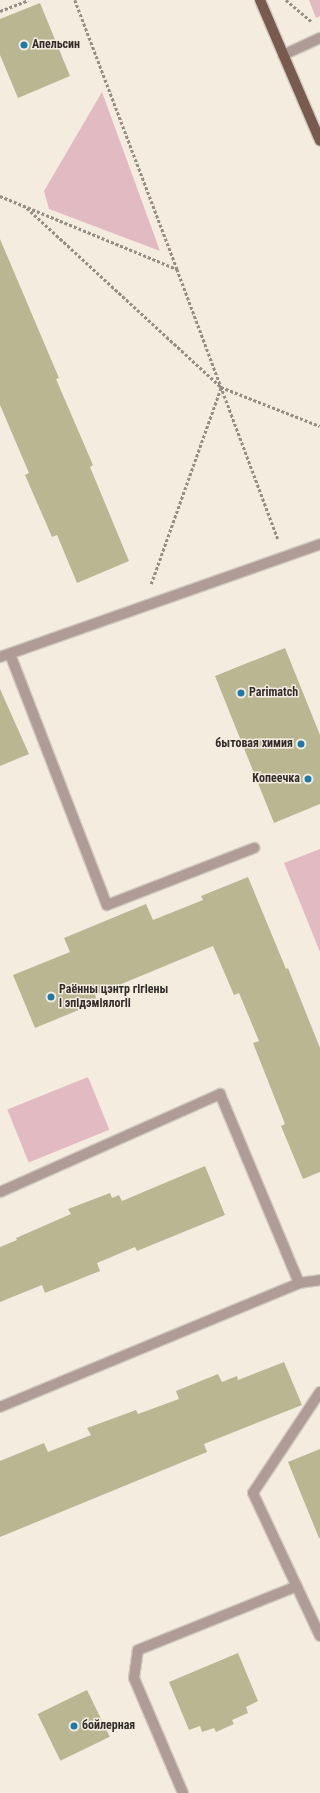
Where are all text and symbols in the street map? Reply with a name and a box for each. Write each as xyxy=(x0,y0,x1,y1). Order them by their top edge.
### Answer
place label: Апельсин xyxy=(32,38,80,52)
marker: Апельсин xyxy=(19,40,29,50)
place label: Parimatch xyxy=(249,686,298,700)
marker: Parimatch xyxy=(236,688,246,698)
place label: бытовая химия xyxy=(215,737,293,751)
marker: бытовая химия xyxy=(296,739,306,749)
place label: Копеечка xyxy=(252,772,300,786)
marker: Копеечка xyxy=(303,774,313,784)
place label: Раённы цэнтр гігіены і эпідэміялогіі xyxy=(59,983,168,1011)
marker: Раённы цэнтр гігіены і эпідэміялогіі xyxy=(46,992,56,1002)
place label: бойлерная xyxy=(82,1719,135,1733)
marker: бойлерная xyxy=(69,1721,79,1731)

